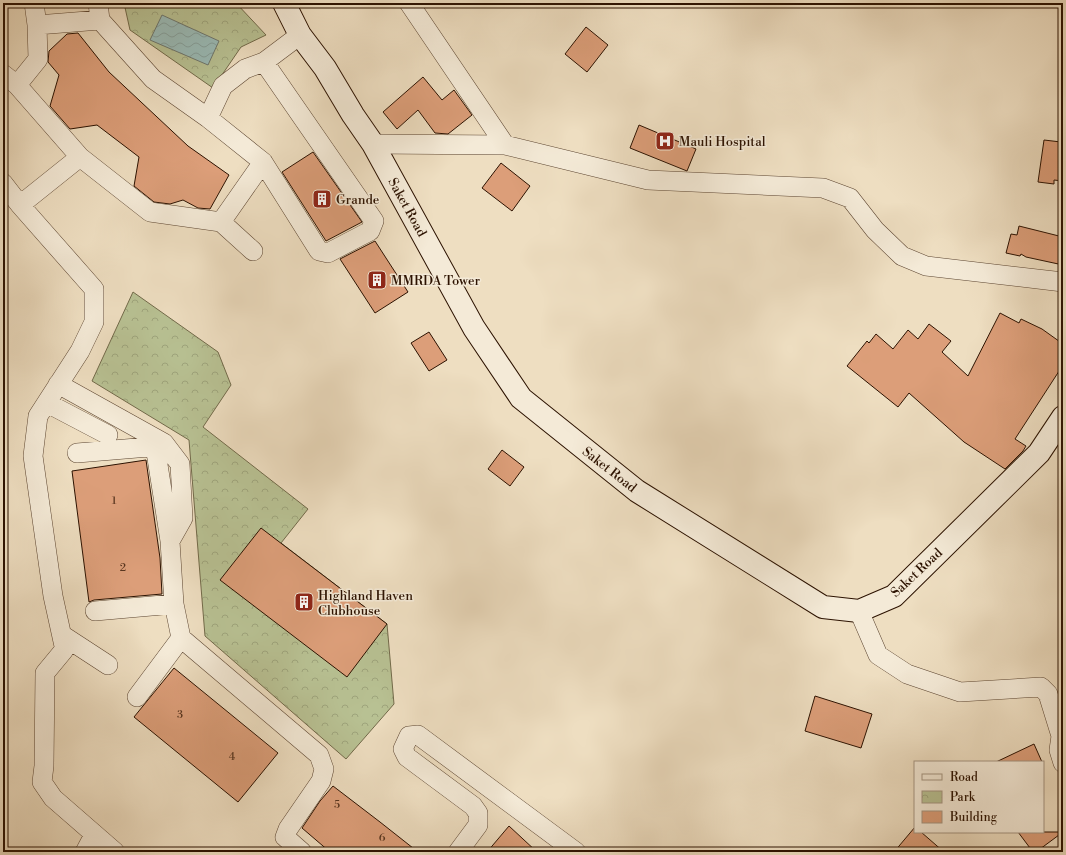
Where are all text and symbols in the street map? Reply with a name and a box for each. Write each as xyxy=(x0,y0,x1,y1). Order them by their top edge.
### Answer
hospital icon: Mauli Hospital xyxy=(654,130,676,152)
place label: Mauli Hospital xyxy=(679,134,766,150)
street label: Saket Road xyxy=(384,175,430,240)
building icon: Grande xyxy=(311,188,333,210)
place label: Grande xyxy=(336,192,380,208)
building icon: MMRDA Tower xyxy=(366,269,388,291)
place label: MMRDA Tower xyxy=(391,273,480,289)
street label: Saket Road xyxy=(579,444,640,496)
house number: 1 xyxy=(112,494,117,508)
street label: Saket Road xyxy=(888,544,946,601)
house number: 2 xyxy=(120,561,126,575)
place label: Highland Haven Clubhouse xyxy=(318,588,413,619)
building icon: Highland Haven Clubhouse xyxy=(293,591,315,613)
house number: 3 xyxy=(177,708,183,722)
house number: 4 xyxy=(229,750,236,764)
legend xyxy=(914,761,1044,833)
text: Road xyxy=(950,770,978,785)
text: Park xyxy=(950,790,976,805)
house number: 5 xyxy=(334,798,340,812)
text: Building xyxy=(949,810,998,825)
house number: 6 xyxy=(379,831,386,845)

